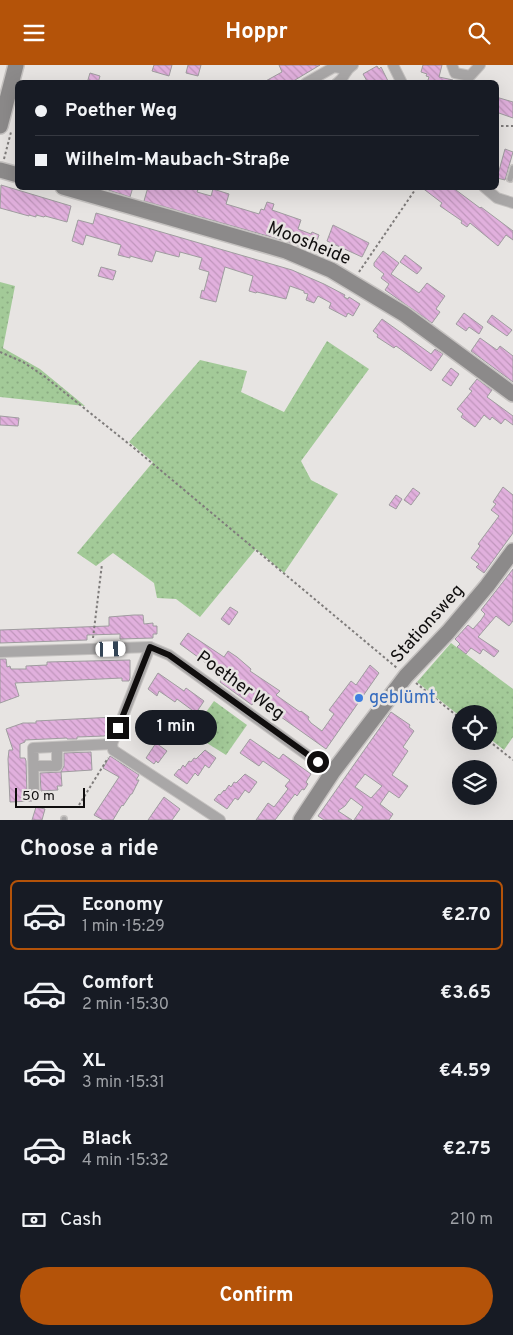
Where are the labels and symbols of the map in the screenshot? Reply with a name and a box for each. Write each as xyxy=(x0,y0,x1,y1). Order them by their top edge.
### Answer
street label: Moosheide xyxy=(264,217,354,271)
street label: Stationsweg xyxy=(386,580,470,668)
car xyxy=(95,641,126,657)
street label: Poether Weg xyxy=(191,646,289,726)
place label: geblümt xyxy=(369,687,435,710)
marker: geblümt xyxy=(353,692,365,704)
callout: 1 min xyxy=(136,711,218,745)
route end xyxy=(107,717,129,739)
route start xyxy=(307,751,329,773)
scale bar xyxy=(15,785,85,808)

